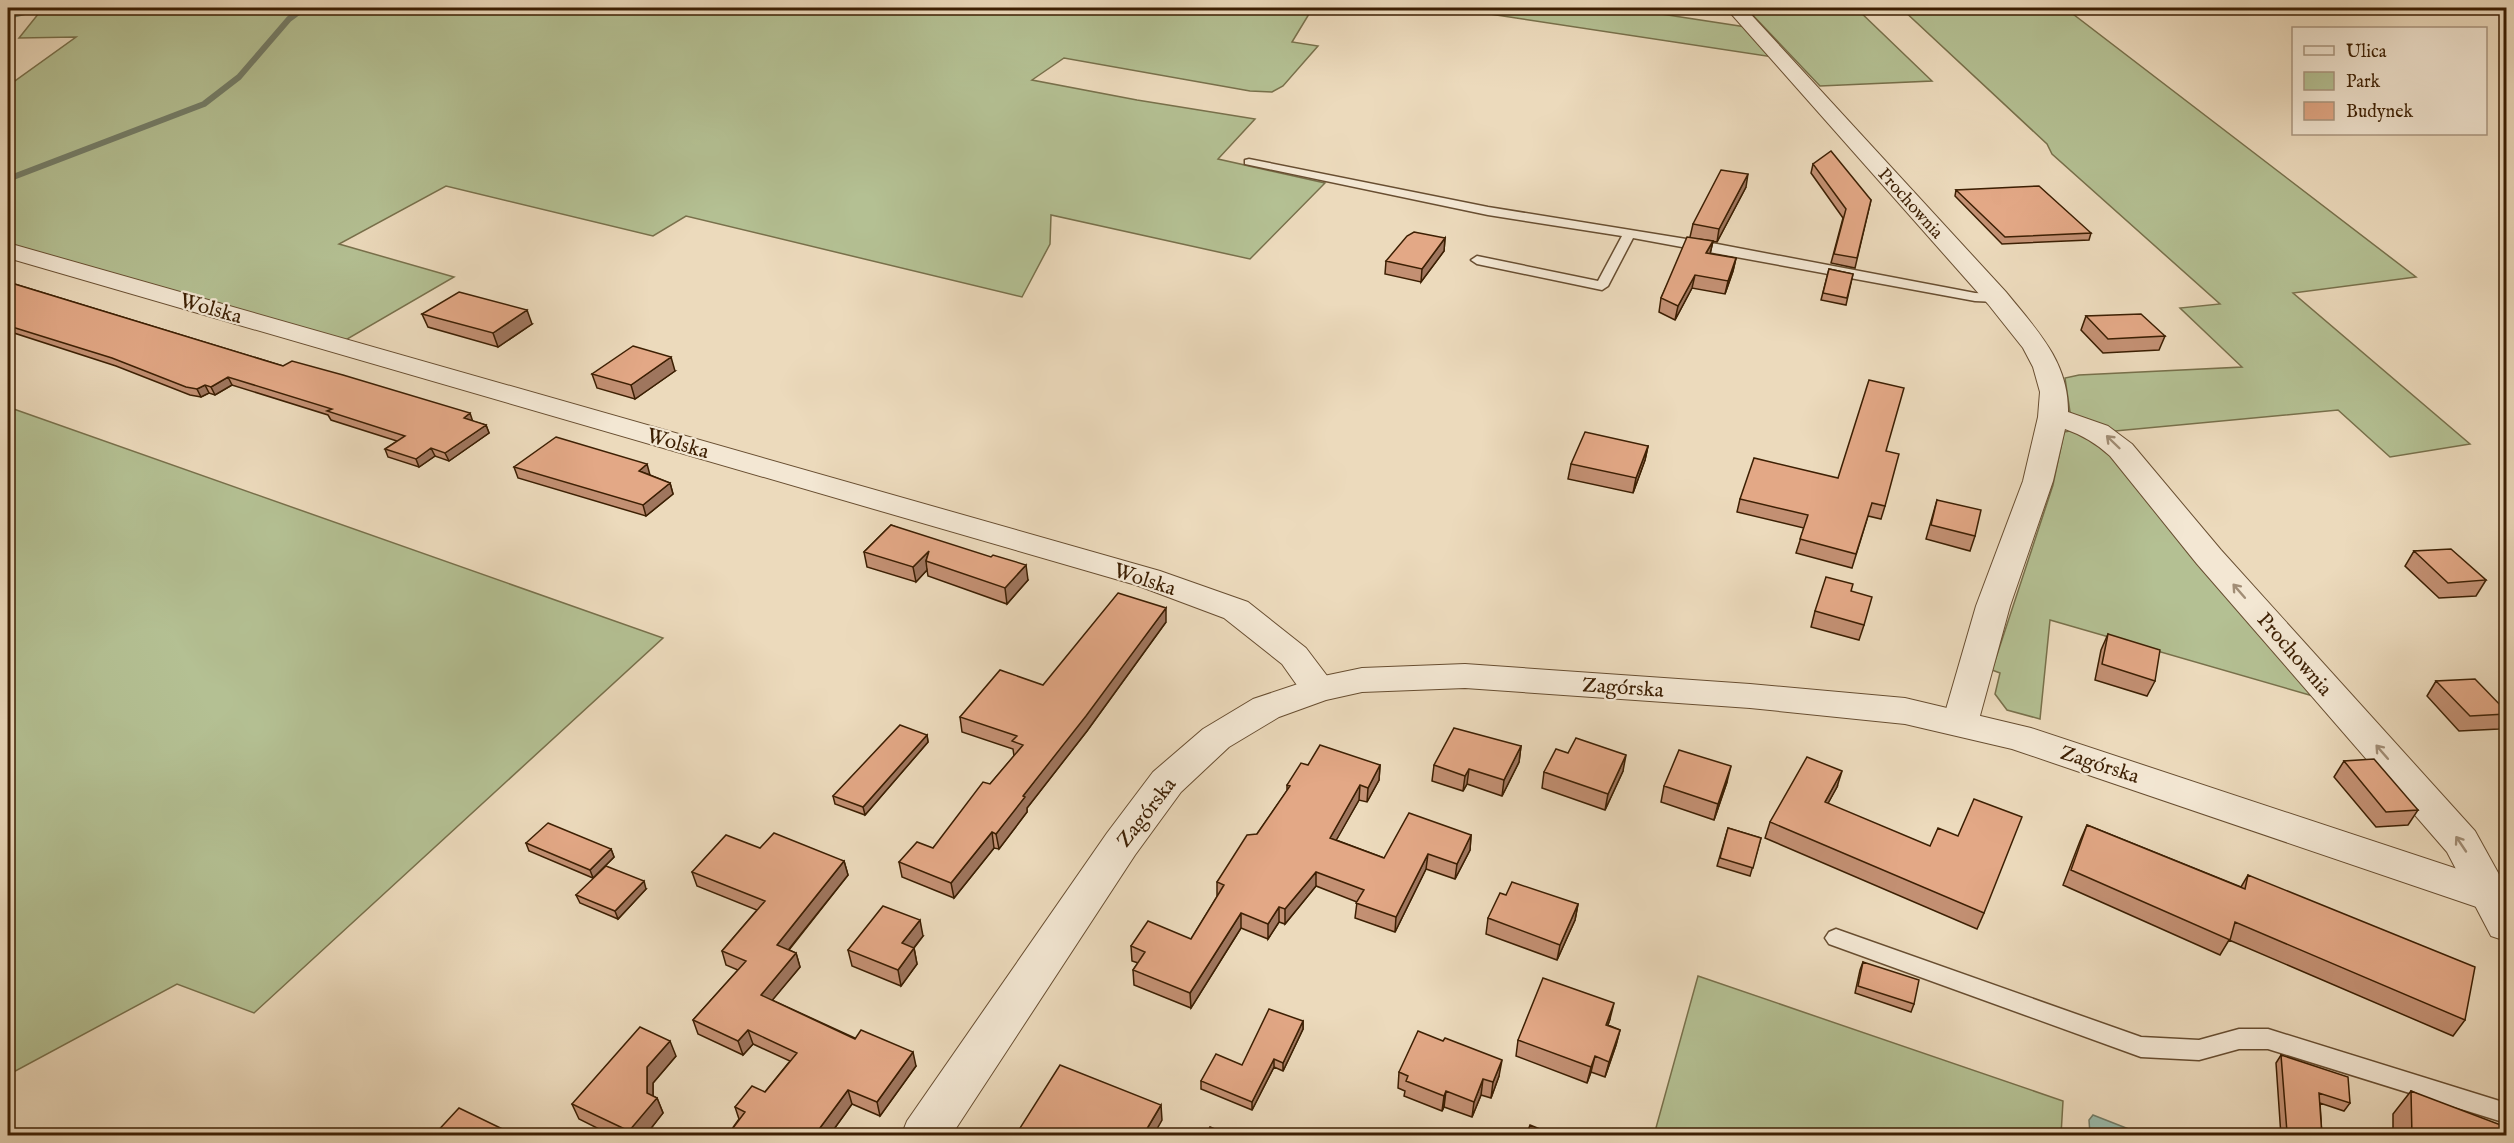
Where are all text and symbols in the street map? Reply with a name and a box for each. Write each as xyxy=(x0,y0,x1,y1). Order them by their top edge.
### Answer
legend xyxy=(2292,27,2487,135)
text: Ulica xyxy=(2346,41,2387,64)
text: Park xyxy=(2346,71,2381,94)
text: Budynek xyxy=(2346,101,2413,124)
street label: Prochownia xyxy=(1872,164,1948,244)
street label: Wolska xyxy=(176,288,246,331)
street label: Wolska xyxy=(643,423,713,466)
one-way arrow xyxy=(2105,435,2120,449)
street label: Wolska xyxy=(1110,558,1180,603)
one-way arrow xyxy=(2232,583,2246,598)
street label: Prochownia xyxy=(2250,608,2338,703)
street label: Zagórska xyxy=(1581,672,1666,705)
street label: Zagórska xyxy=(2056,740,2143,791)
one-way arrow xyxy=(2375,745,2389,760)
street label: Zagórska xyxy=(1111,772,1184,853)
one-way arrow xyxy=(2455,837,2467,853)

